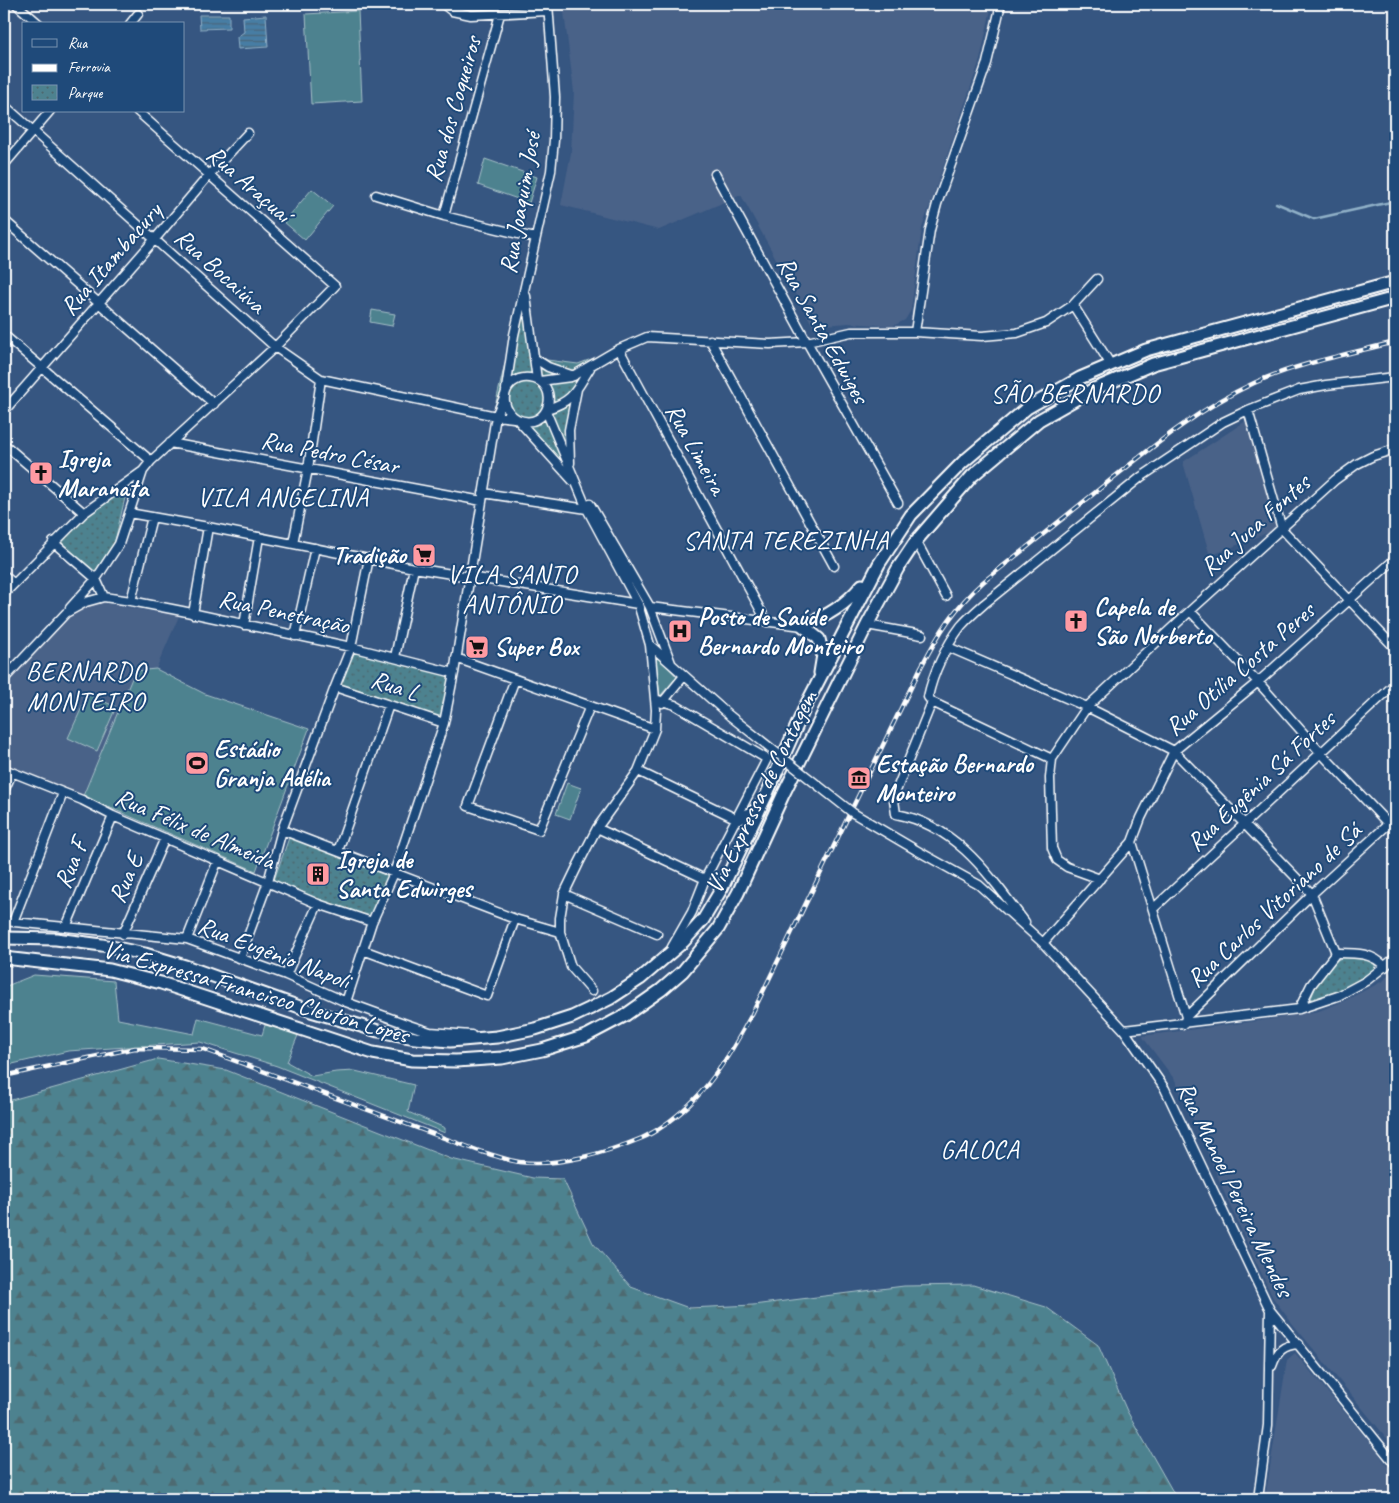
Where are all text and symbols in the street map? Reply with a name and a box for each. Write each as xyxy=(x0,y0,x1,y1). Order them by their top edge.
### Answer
legend xyxy=(22,22,185,112)
street label: Rua dos Coqueiros xyxy=(417,30,490,185)
text: Rua xyxy=(68,34,88,53)
text: Ferrovia xyxy=(68,58,111,77)
text: Parque xyxy=(68,84,104,103)
street label: Rua Joaquim José xyxy=(492,126,549,276)
street label: Rua Araçuaí xyxy=(200,138,302,233)
street label: Rua Itambacury xyxy=(53,194,170,322)
street label: Rua Bocaiúva xyxy=(168,222,274,322)
street label: Rua Santa Edwiges xyxy=(769,251,878,411)
district label: SÃO BERNARDO xyxy=(990,377,1162,410)
street label: Rua Limeira xyxy=(658,398,735,503)
street label: Rua Pedro César xyxy=(258,424,404,482)
place label: Igreja Maranata xyxy=(58,443,150,504)
church icon: Igreja Maranata xyxy=(28,460,54,486)
street label: Rua Juca Fontes xyxy=(1193,466,1318,583)
district label: VILA ANGELINA xyxy=(197,481,370,514)
district label: SANTA TEREZINHA xyxy=(683,524,890,557)
place label: Tradição xyxy=(333,539,408,571)
supermarket icon: Tradição xyxy=(411,542,437,568)
district label: VILA SANTO ANTÔNIO xyxy=(447,558,579,621)
street label: Rua Penetração xyxy=(216,583,353,642)
place label: Capela de São Norberto xyxy=(1094,591,1214,652)
street label: Rua Otília Costa Peres xyxy=(1158,594,1323,743)
place label: Posto de Saúde Bernardo Monteiro xyxy=(698,601,865,662)
church icon: Capela de São Norberto xyxy=(1063,608,1089,634)
hospital icon: Posto de Saúde Bernardo Monteiro xyxy=(667,618,693,644)
place label: Super Box xyxy=(494,631,581,663)
supermarket icon: Super Box xyxy=(464,634,490,660)
district label: BERNARDO MONTEIRO xyxy=(26,655,148,718)
street label: Rua L xyxy=(367,663,423,709)
street label: Via Expressa de Contagem xyxy=(698,684,825,899)
street label: Rua Eugênia Sá Fortes xyxy=(1180,702,1344,858)
place label: Estádio Granja Adélia xyxy=(214,733,332,794)
place label: Estação Bernardo Monteiro xyxy=(876,748,1035,809)
sports icon: Estádio Granja Adélia xyxy=(184,750,210,776)
museum icon: Estação Bernardo Monteiro xyxy=(846,765,872,791)
street label: Rua Félix de Almeida xyxy=(110,781,281,878)
street label: Rua Carlos Vitoriano de Sá xyxy=(1180,814,1370,994)
street label: Rua F xyxy=(47,830,98,893)
place label: Igreja de Santa Edwirges xyxy=(336,844,474,905)
street label: Rua E xyxy=(101,846,152,908)
building icon: Igreja de Santa Edwirges xyxy=(305,861,331,887)
street label: Rua Eugênio Napoli xyxy=(193,909,358,998)
street label: Via Expressa Francisco Cleuton Lopes xyxy=(100,933,415,1052)
street label: Rua Manoel Pereira Mendes xyxy=(1169,1076,1302,1304)
district label: GALOCA xyxy=(940,1133,1021,1166)

